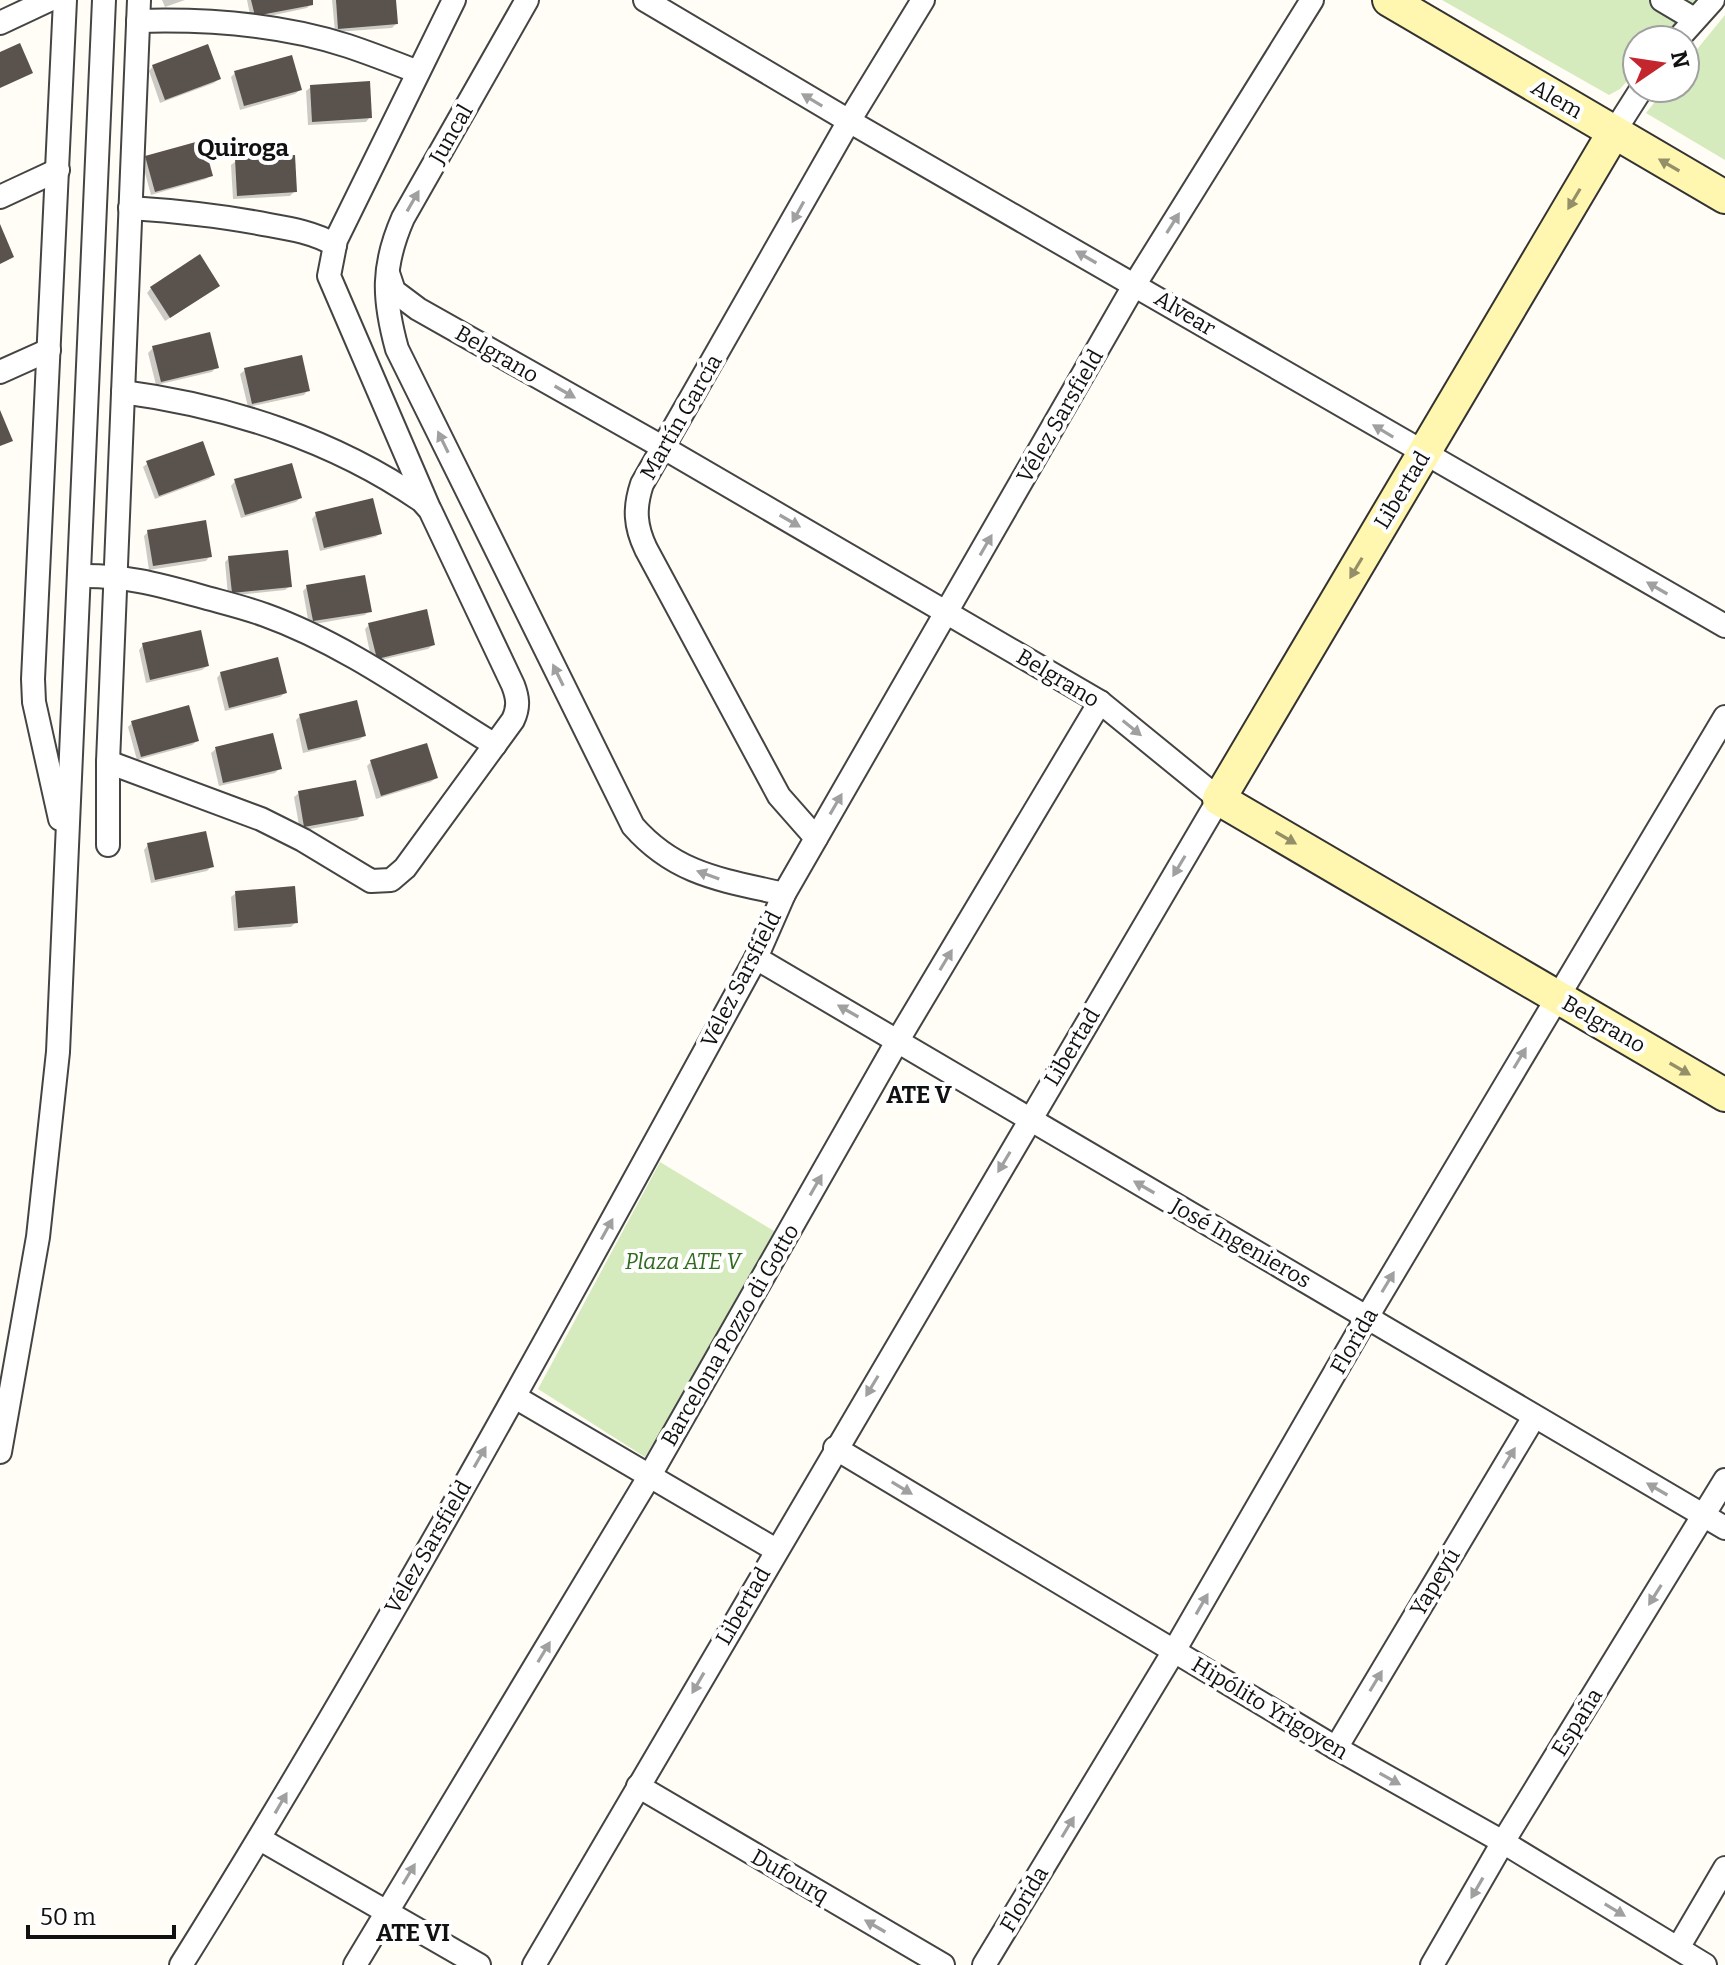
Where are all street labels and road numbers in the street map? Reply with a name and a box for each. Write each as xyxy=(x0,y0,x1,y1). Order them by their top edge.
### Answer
street label: Alem xyxy=(1527,74,1587,124)
street label: Juncal xyxy=(423,100,479,169)
street label: Alvear xyxy=(1150,284,1221,342)
street label: Belgrano xyxy=(450,319,544,389)
street label: Vélez Sarsfield xyxy=(1011,344,1109,488)
street label: Martín García xyxy=(634,349,728,485)
street label: Libertad xyxy=(1368,446,1436,534)
street label: Belgrano xyxy=(1012,643,1104,713)
street label: Vélez Sarsfield xyxy=(695,906,787,1052)
street label: Belgrano xyxy=(1557,989,1651,1059)
street label: Libertad xyxy=(1038,1003,1106,1091)
street label: José Ingenieros xyxy=(1165,1192,1316,1294)
street label: Barcelona Pozzo di Gotto xyxy=(655,1219,805,1451)
street label: Florida xyxy=(1324,1303,1384,1379)
street label: Vélez Sarsfield xyxy=(379,1475,477,1619)
street label: Yapeyú xyxy=(1404,1543,1466,1621)
street label: Libertad xyxy=(710,1562,776,1650)
street label: Hipólito Yrigoyen xyxy=(1187,1651,1353,1765)
street label: España xyxy=(1546,1683,1608,1761)
street label: Dufourq xyxy=(746,1843,834,1909)
street label: Florida xyxy=(994,1861,1054,1937)

